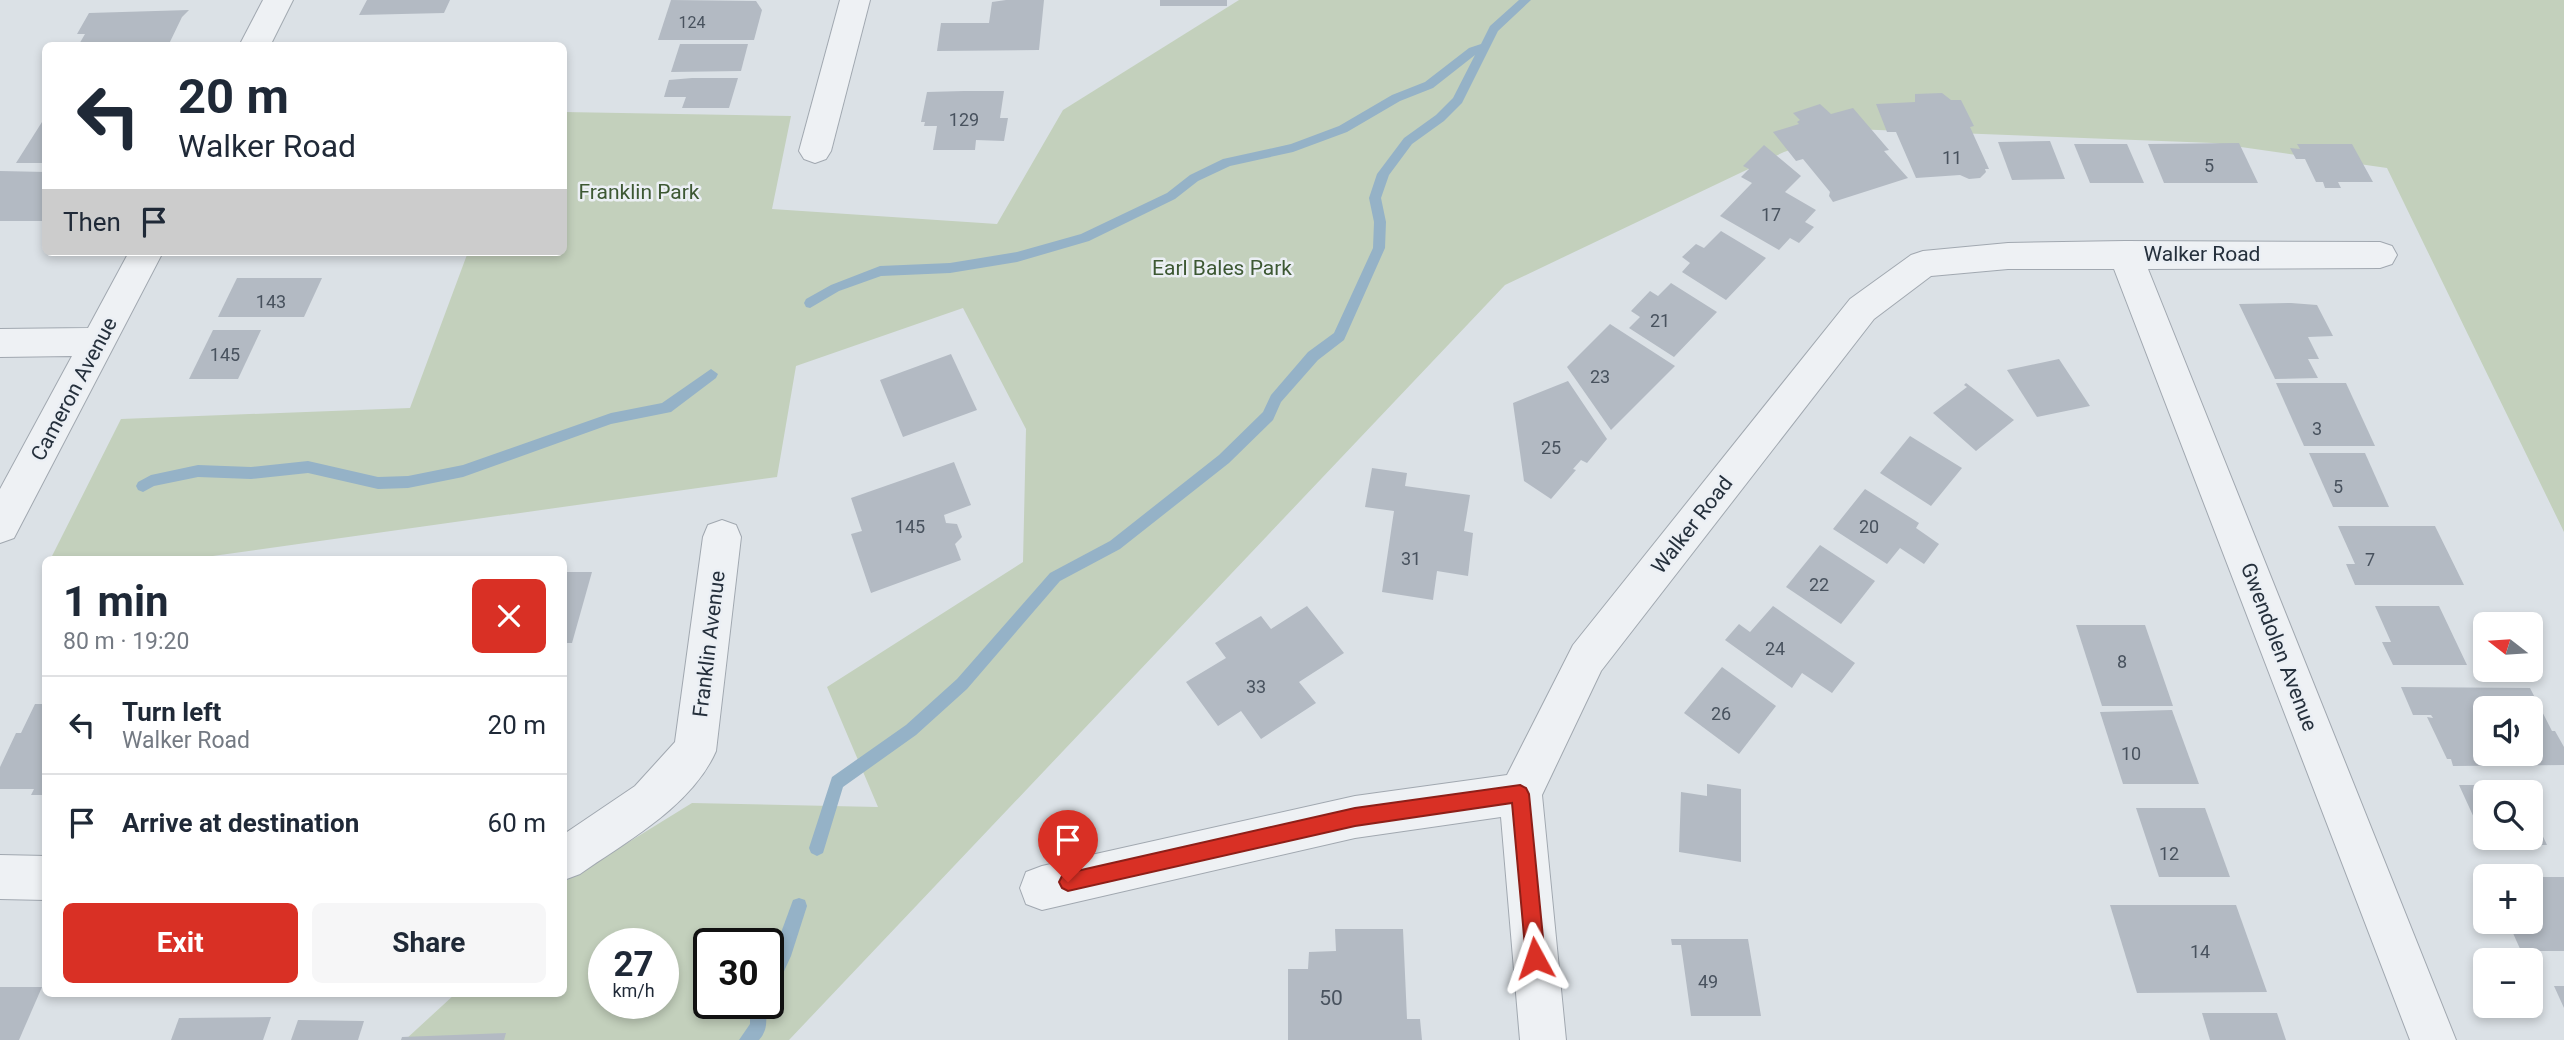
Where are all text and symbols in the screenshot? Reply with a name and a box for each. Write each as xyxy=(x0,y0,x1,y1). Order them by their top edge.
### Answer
house number: 124 xyxy=(679,13,705,32)
text: 20 m xyxy=(178,68,289,125)
icon: left xyxy=(63,70,154,161)
house number: 129 xyxy=(949,109,979,130)
text: Walker Road xyxy=(178,127,356,165)
house number: 11 xyxy=(1942,147,1962,168)
house number: 5 xyxy=(2204,155,2214,176)
park label: Franklin Park xyxy=(578,180,700,204)
icon: arrive xyxy=(135,203,173,241)
house number: 17 xyxy=(1761,204,1781,225)
text: Then xyxy=(63,207,121,237)
street label: Walker Road xyxy=(2144,242,2260,266)
park label: Earl Bales Park xyxy=(1152,256,1292,280)
house number: 143 xyxy=(256,291,286,312)
house number: 21 xyxy=(1650,310,1670,331)
street label: Cameron Avenue xyxy=(26,313,122,465)
house number: 145 xyxy=(210,344,240,365)
house number: 23 xyxy=(1590,366,1610,387)
house number: 3 xyxy=(2312,418,2322,439)
house number: 25 xyxy=(1541,437,1561,458)
street label: Walker Road xyxy=(1647,472,1737,578)
house number: 5 xyxy=(2333,476,2343,497)
house number: 145 xyxy=(895,516,925,537)
house number: 20 xyxy=(1859,516,1879,537)
house number: 31 xyxy=(1401,548,1421,569)
house number: 7 xyxy=(2365,549,2375,570)
street label: Gwendolen Avenue xyxy=(2236,559,2322,735)
street label: Franklin Avenue xyxy=(688,569,730,719)
house number: 22 xyxy=(1809,574,1829,595)
text: 1 min xyxy=(63,577,169,626)
button: close xyxy=(472,579,546,653)
north arrow xyxy=(2473,612,2543,682)
map controls xyxy=(2473,612,2543,1018)
text: 80 m · 19:20 xyxy=(63,628,189,655)
house number: 24 xyxy=(1765,638,1785,659)
house number: 8 xyxy=(2117,651,2127,672)
house number: 33 xyxy=(1246,676,1266,697)
button: sound xyxy=(2473,696,2543,766)
text: Turn left xyxy=(122,697,221,727)
house number: 26 xyxy=(1711,703,1731,724)
icon: left xyxy=(63,706,101,744)
text: 20 m xyxy=(488,710,546,740)
text: Walker Road xyxy=(122,727,250,754)
house number: 10 xyxy=(2121,743,2141,764)
button: search xyxy=(2473,780,2543,850)
icon: arrive xyxy=(63,804,101,842)
text: Arrive at destination xyxy=(122,808,359,838)
text: 60 m xyxy=(488,808,546,838)
pin xyxy=(1038,810,1098,882)
icon: arrive xyxy=(1049,821,1087,859)
house number: 12 xyxy=(2159,843,2179,864)
button: + xyxy=(2473,864,2543,934)
button: Exit xyxy=(63,903,298,983)
button: Share xyxy=(312,903,546,983)
position arrow xyxy=(1498,921,1572,995)
speed limit sign: 30 xyxy=(693,928,784,1019)
house number: 14 xyxy=(2190,941,2210,962)
text: 27 xyxy=(613,944,654,985)
button: − xyxy=(2473,948,2543,1018)
house number: 49 xyxy=(1698,971,1718,992)
text: km/h xyxy=(612,980,655,1001)
house number: 50 xyxy=(1319,986,1343,1010)

